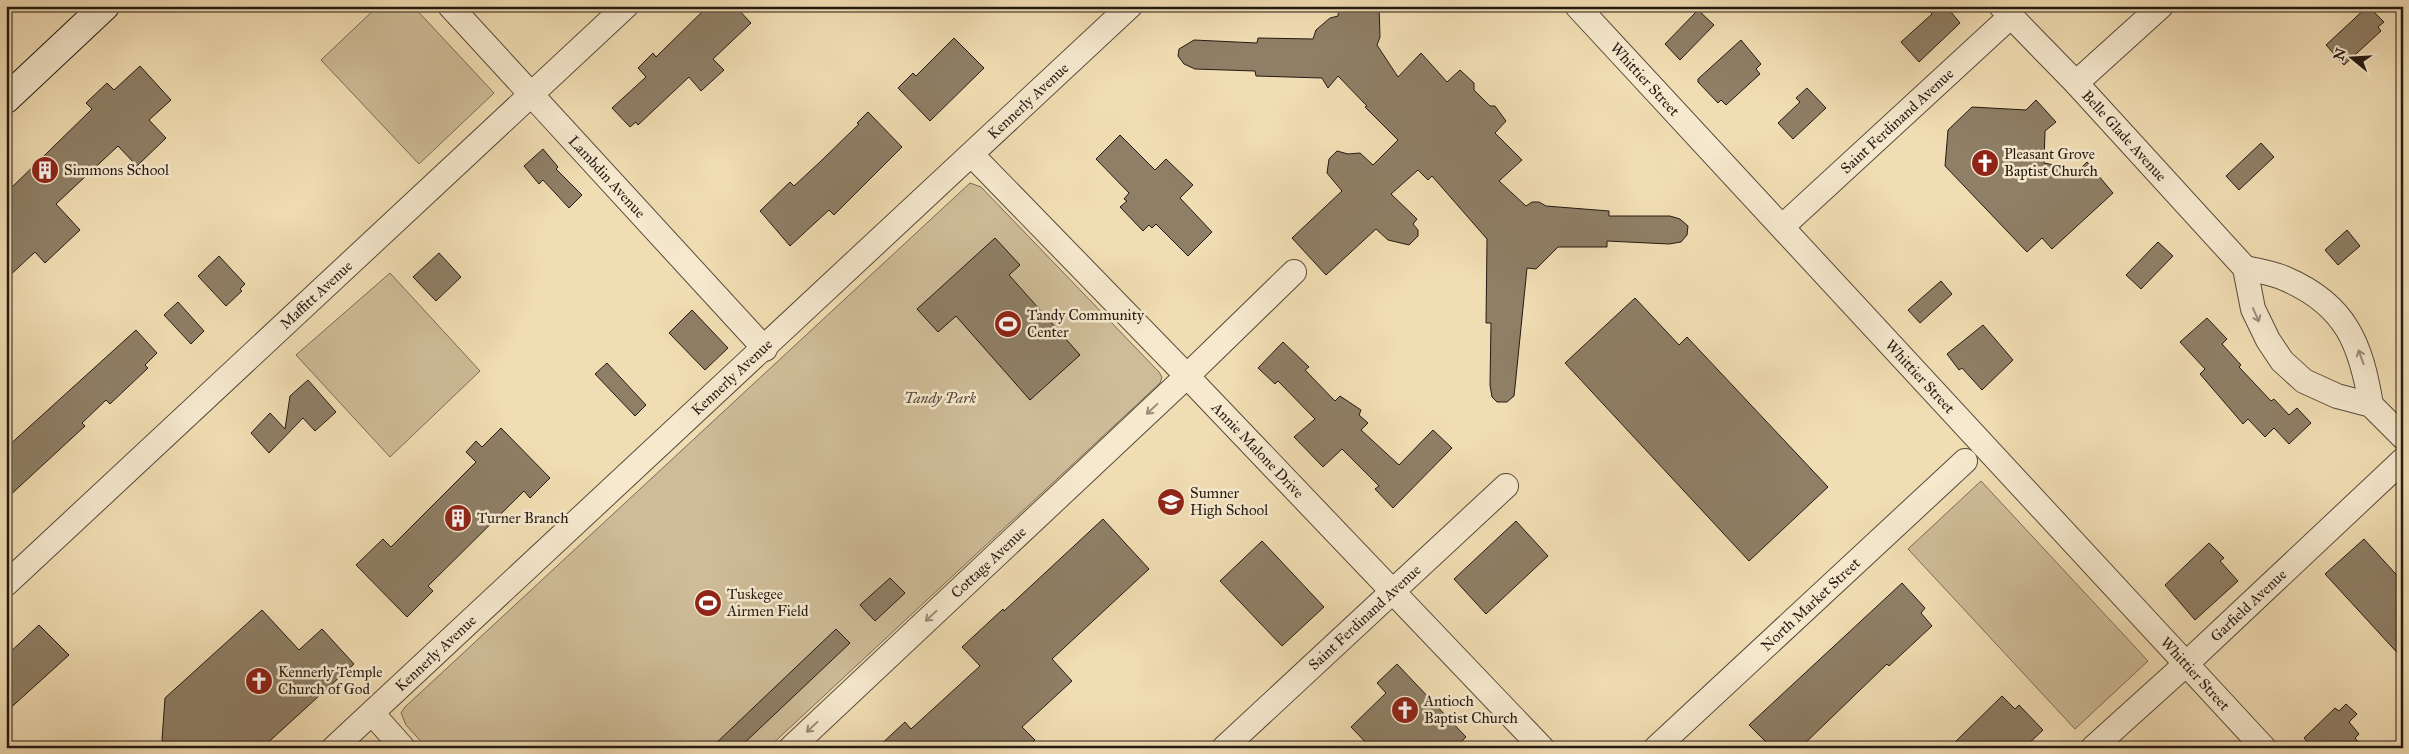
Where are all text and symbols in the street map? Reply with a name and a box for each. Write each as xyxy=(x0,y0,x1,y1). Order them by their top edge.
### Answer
north arrow xyxy=(2326,32,2376,82)
street label: Whittier Street xyxy=(1606,39,1684,120)
text: N xyxy=(2330,46,2350,62)
street label: Kennerly Avenue xyxy=(984,59,1072,143)
street label: Saint Ferdinand Avenue xyxy=(1837,65,1957,177)
street label: Belle Glade Avenue xyxy=(2078,86,2170,185)
street label: Lambdin Avenue xyxy=(565,132,649,222)
place label: Pleasant Grove Baptist Church xyxy=(2004,145,2099,180)
church icon: Pleasant Grove Baptist Church xyxy=(1970,148,2000,178)
building icon: Simmons School xyxy=(30,155,60,185)
place label: Simmons School xyxy=(64,161,170,179)
street label: Maffitt Avenue xyxy=(276,257,356,333)
place label: Tandy Community Center xyxy=(1027,306,1145,341)
one-way arrow xyxy=(2252,307,2262,322)
sports icon: Tandy Community Center xyxy=(993,309,1023,339)
street label: Kennerly Avenue xyxy=(688,335,776,419)
street label: Whittier Street xyxy=(1882,336,1959,418)
one-way arrow xyxy=(2356,350,2365,365)
park label: Tandy Park xyxy=(904,389,976,407)
street label: Annie Malone Drive xyxy=(1207,398,1308,502)
one-way arrow xyxy=(1145,403,1158,415)
place label: Sumner High School xyxy=(1190,484,1269,519)
school or university icon: Sumner High School xyxy=(1156,487,1186,517)
building icon: Turner Branch xyxy=(443,503,473,533)
place label: Turner Branch xyxy=(477,509,569,527)
street label: Cottage Avenue xyxy=(947,523,1030,602)
street label: North Market Street xyxy=(1757,553,1864,655)
street label: Saint Ferdinand Avenue xyxy=(1305,561,1425,674)
street label: Garfield Avenue xyxy=(2207,565,2290,645)
place label: Tuskegee Airmen Field xyxy=(726,585,809,620)
sports icon: Tuskegee Airmen Field xyxy=(693,588,723,618)
one-way arrow xyxy=(925,610,937,622)
street label: Kennerly Avenue xyxy=(392,611,480,695)
street label: Whittier Street xyxy=(2157,633,2234,715)
place label: Kennerly Temple Church of God xyxy=(278,663,382,698)
church icon: Kennerly Temple Church of God xyxy=(244,666,274,696)
place label: Antioch Baptist Church xyxy=(1423,692,1519,727)
church icon: Antioch Baptist Church xyxy=(1390,695,1420,725)
one-way arrow xyxy=(806,721,819,733)

